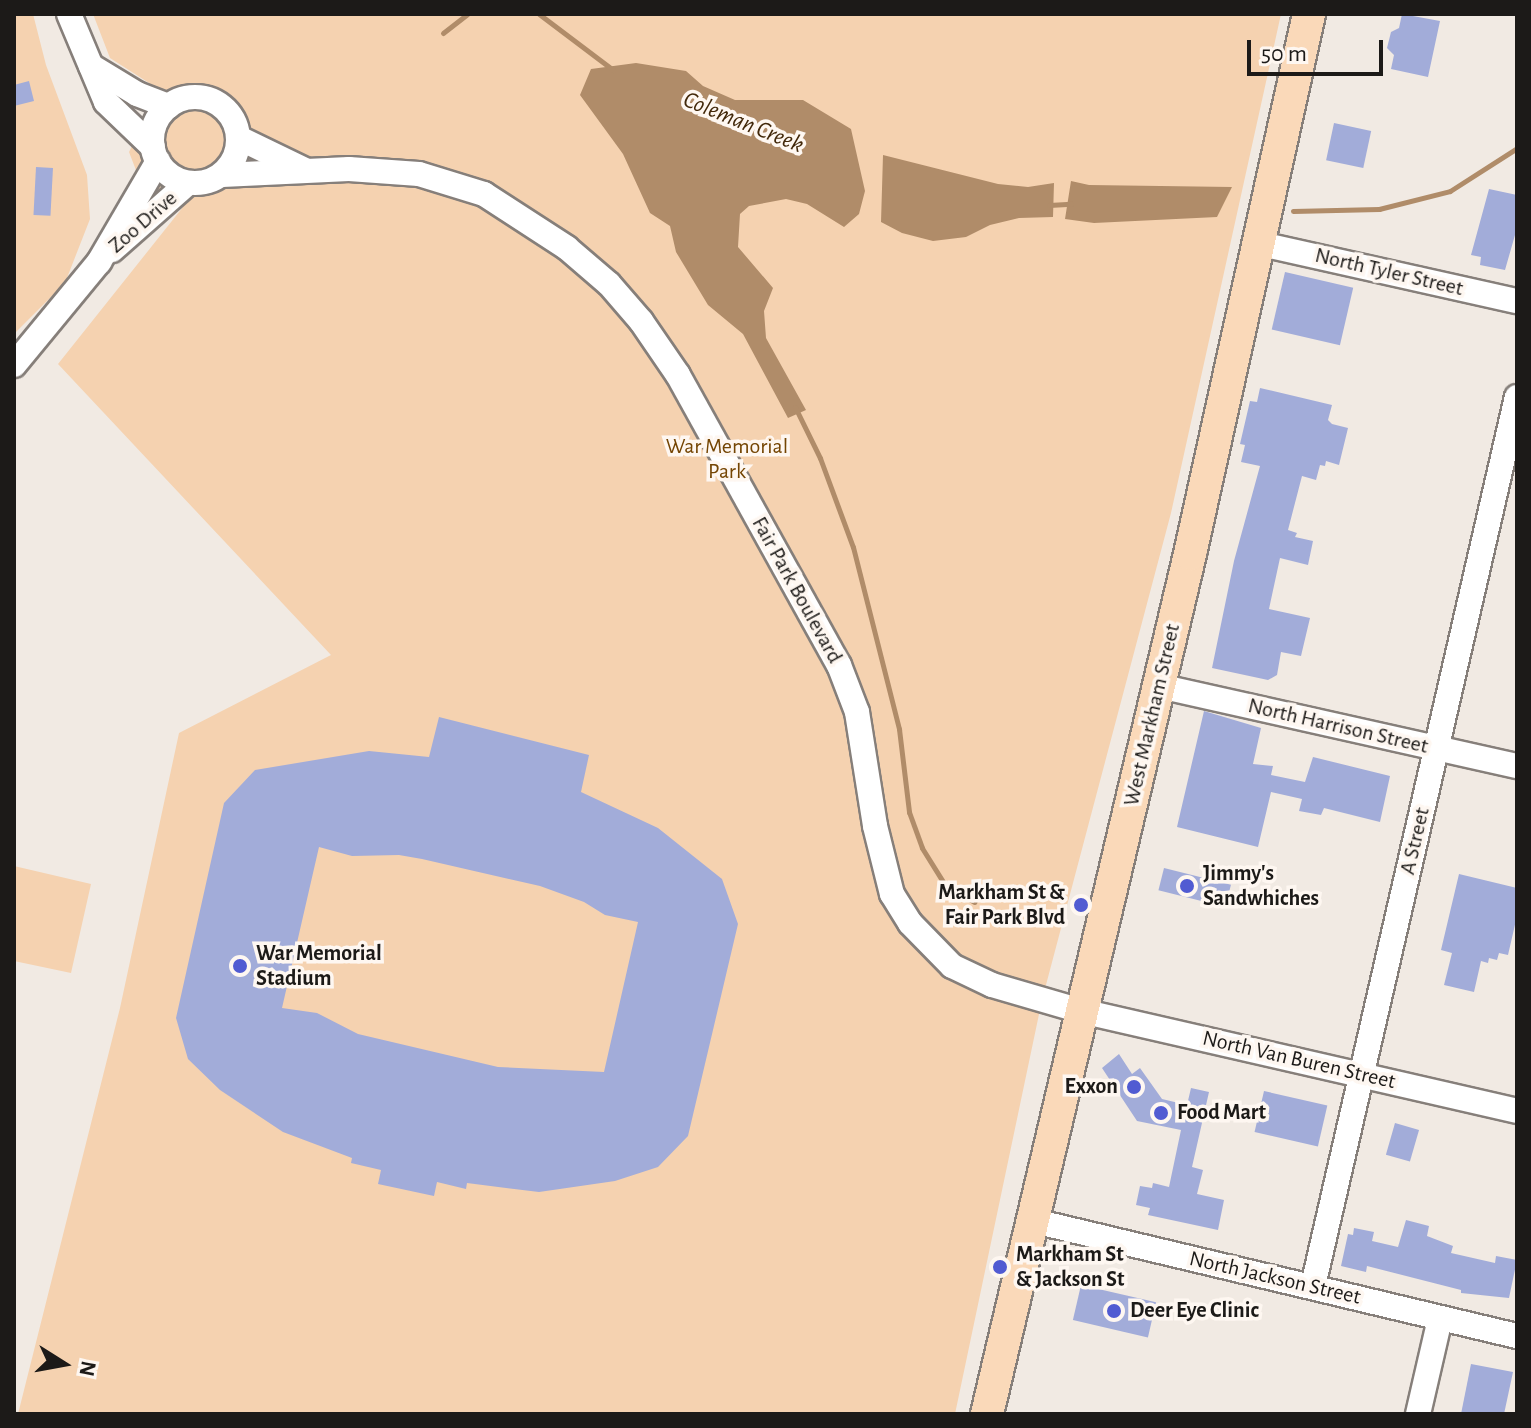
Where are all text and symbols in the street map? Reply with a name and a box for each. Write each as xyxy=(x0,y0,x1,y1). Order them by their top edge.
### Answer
scale bar xyxy=(1251,24,1387,74)
text: 50 m xyxy=(1261,42,1307,66)
water label: Coleman Creek xyxy=(679,86,807,160)
street label: Zoo Drive xyxy=(103,185,183,259)
street label: North Tyler Street xyxy=(1312,242,1466,302)
park label: War Memorial Park xyxy=(666,433,788,484)
street label: Fair Park Boulevard xyxy=(746,512,848,668)
street label: West Markham Street xyxy=(1118,621,1186,809)
street label: North Harrison Street xyxy=(1245,692,1431,760)
street label: A Street xyxy=(1394,805,1436,877)
place label: Jimmy's Sandwhiches xyxy=(1203,860,1319,912)
marker: Jimmy's Sandwhiches xyxy=(1178,877,1196,895)
place label: Markham St & Fair Park Blvd xyxy=(938,879,1065,930)
marker: Markham St & Fair Park Blvd xyxy=(1072,896,1090,914)
place label: War Memorial Stadium xyxy=(256,940,382,992)
marker: War Memorial Stadium xyxy=(231,957,249,975)
street label: North Van Buren Street xyxy=(1200,1025,1398,1095)
place label: Exxon xyxy=(1064,1074,1118,1100)
marker: Exxon xyxy=(1125,1078,1143,1096)
place label: Food Mart xyxy=(1177,1100,1266,1126)
marker: Food Mart xyxy=(1152,1104,1170,1122)
place label: Markham St & Jackson St xyxy=(1016,1241,1124,1292)
street label: North Jackson Street xyxy=(1187,1245,1363,1311)
marker: Markham St & Jackson St xyxy=(991,1258,1009,1276)
place label: Deer Eye Clinic xyxy=(1130,1298,1259,1324)
marker: Deer Eye Clinic xyxy=(1105,1302,1123,1320)
north arrow xyxy=(24,1324,104,1404)
text: N xyxy=(75,1359,100,1378)

